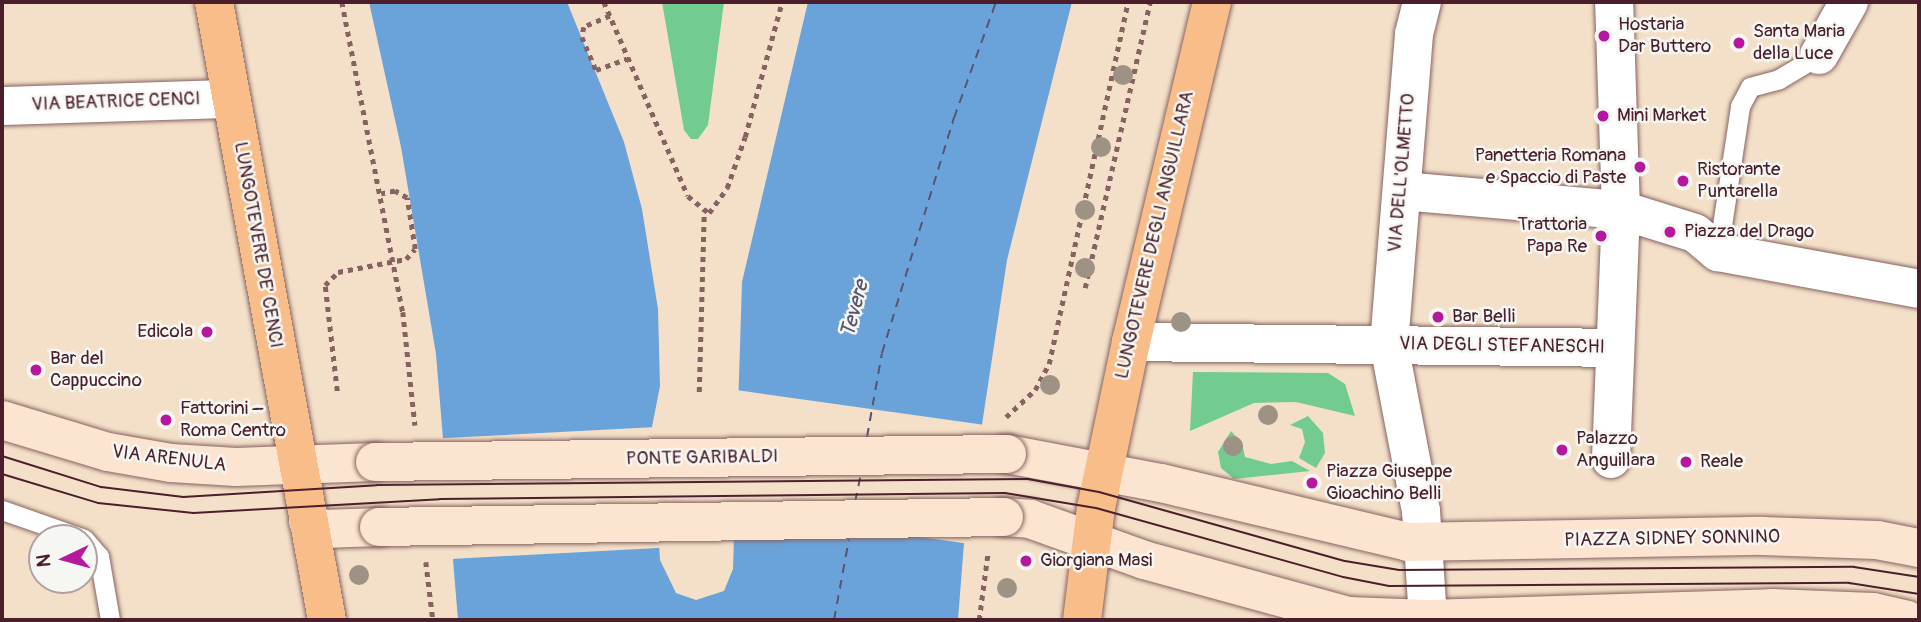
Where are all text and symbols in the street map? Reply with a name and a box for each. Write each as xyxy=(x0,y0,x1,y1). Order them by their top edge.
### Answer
place label: Hostaria Dar Buttero xyxy=(1618,14,1711,58)
place label: Santa Maria della Luce xyxy=(1753,21,1845,65)
marker: Hostaria Dar Buttero xyxy=(1596,28,1612,44)
marker: Santa Maria della Luce xyxy=(1731,35,1747,51)
street label: VIA BEATRICE CENCI xyxy=(31,88,201,116)
street label: LUNGOTEVERE DEGLI ANGUILLARA xyxy=(1111,89,1199,381)
street label: VIA DELL'OLMETTO xyxy=(1384,92,1420,254)
place label: Mini Market xyxy=(1617,105,1706,127)
marker: Mini Market xyxy=(1595,108,1611,124)
street label: LUNGOTEVERE DE' CENCI xyxy=(229,140,287,350)
place label: Panetteria Romana e Spaccio di Paste xyxy=(1475,145,1626,189)
marker: Panetteria Romana e Spaccio di Paste xyxy=(1632,159,1648,175)
place label: Ristorante Puntarella xyxy=(1697,159,1780,203)
marker: Ristorante Puntarella xyxy=(1675,173,1691,189)
place label: Trattoria Papa Re xyxy=(1517,214,1587,258)
place label: Piazza del Drago xyxy=(1684,221,1814,243)
marker: Piazza del Drago xyxy=(1662,224,1678,240)
marker: Trattoria Papa Re xyxy=(1593,228,1609,244)
water label: Tevere xyxy=(835,278,875,340)
place label: Bar Belli xyxy=(1452,306,1515,328)
marker: Bar Belli xyxy=(1430,309,1446,325)
place label: Edicola xyxy=(137,321,193,343)
marker: Edicola xyxy=(199,324,215,340)
street label: VIA DEGLI STEFANESCHI xyxy=(1399,333,1605,359)
place label: Bar del Cappuccino xyxy=(50,348,142,392)
marker: Bar del Cappuccino xyxy=(28,362,44,378)
place label: Fattorini – Roma Centro xyxy=(180,398,286,442)
marker: Fattorini – Roma Centro xyxy=(158,412,174,428)
place label: Palazzo Anguillara xyxy=(1576,428,1655,472)
street label: VIA ARENULA xyxy=(110,441,228,477)
marker: Palazzo Anguillara xyxy=(1554,442,1570,458)
street label: PONTE GARIBALDI xyxy=(626,445,778,471)
place label: Reale xyxy=(1700,451,1743,473)
marker: Reale xyxy=(1678,454,1694,470)
place label: Piazza Giuseppe Gioachino Belli xyxy=(1326,461,1452,505)
marker: Piazza Giuseppe Gioachino Belli xyxy=(1304,475,1320,491)
north arrow xyxy=(28,524,98,594)
street label: PIAZZA SIDNEY SONNINO xyxy=(1564,526,1780,552)
place label: Giorgiana Masi xyxy=(1040,550,1152,572)
text: N xyxy=(32,553,57,568)
marker: Giorgiana Masi xyxy=(1018,553,1034,569)

